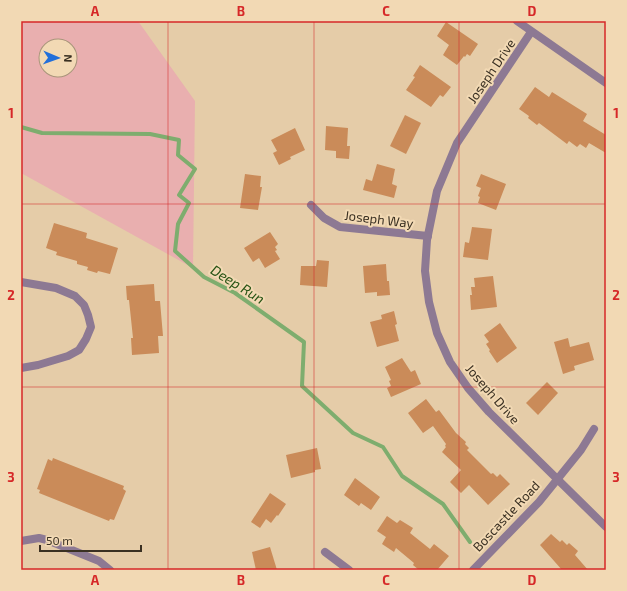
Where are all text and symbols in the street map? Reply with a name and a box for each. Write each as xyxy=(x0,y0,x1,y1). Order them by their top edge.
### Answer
text: A xyxy=(91,3,100,19)
text: B xyxy=(237,3,245,19)
text: C xyxy=(382,3,390,19)
text: D xyxy=(528,3,537,19)
street label: Joseph Drive xyxy=(464,36,518,106)
north arrow xyxy=(38,38,78,78)
text: N xyxy=(62,54,75,63)
text: 1 xyxy=(8,105,14,121)
text: 1 xyxy=(613,105,619,121)
street label: Joseph Way xyxy=(344,207,415,231)
water label: Deep Run xyxy=(208,261,268,307)
text: 2 xyxy=(7,287,15,303)
text: 2 xyxy=(612,287,620,303)
street label: Joseph Drive xyxy=(463,361,523,427)
text: 3 xyxy=(7,469,15,485)
text: 3 xyxy=(612,469,620,485)
street label: Boscastle Road xyxy=(469,477,543,555)
scale bar xyxy=(40,527,141,553)
text: 50 m xyxy=(46,533,73,547)
text: A xyxy=(91,572,100,588)
text: B xyxy=(237,572,245,588)
text: C xyxy=(382,572,390,588)
text: D xyxy=(528,572,537,588)

